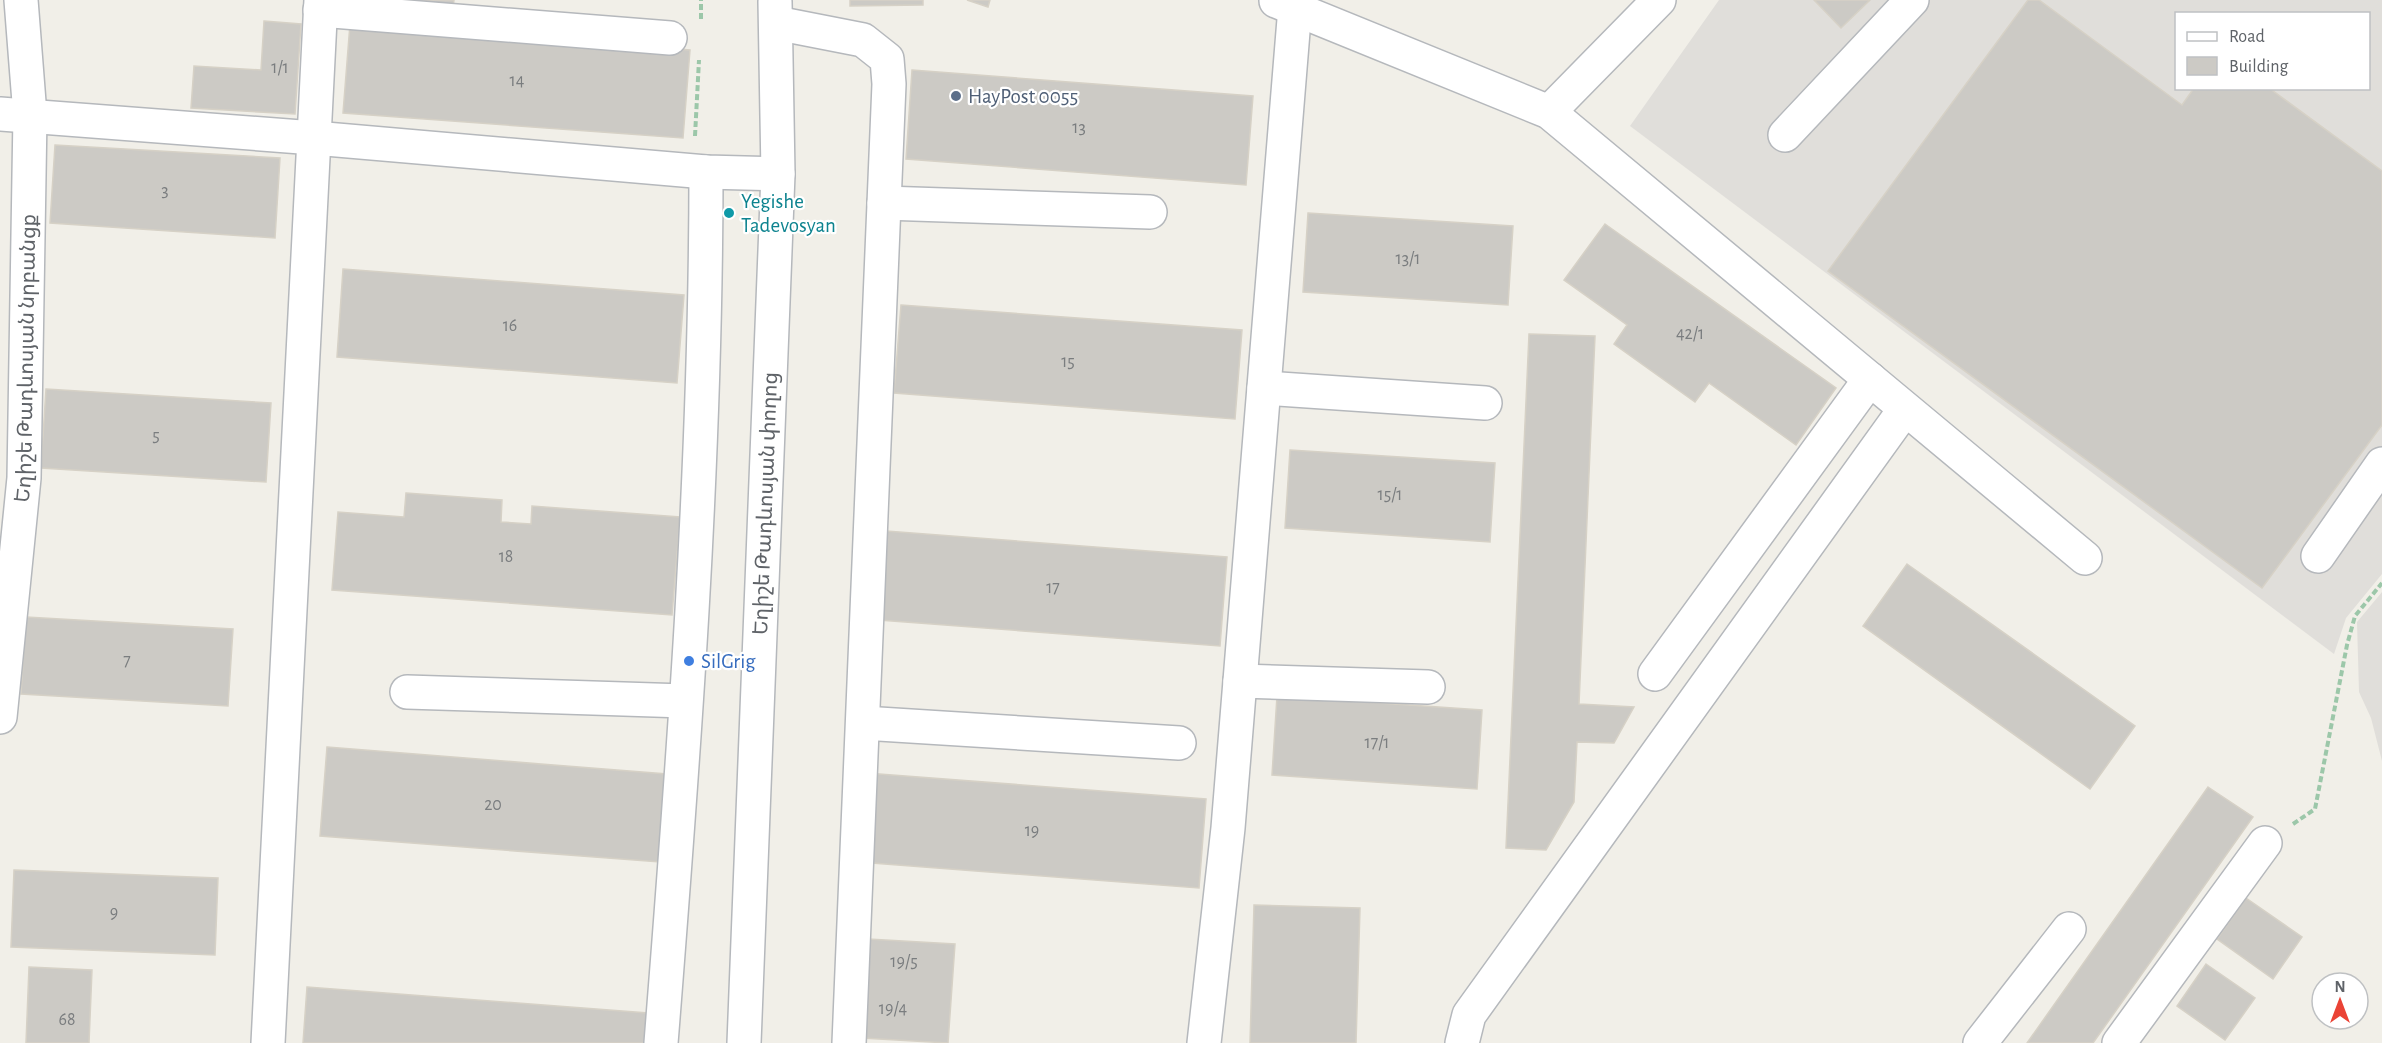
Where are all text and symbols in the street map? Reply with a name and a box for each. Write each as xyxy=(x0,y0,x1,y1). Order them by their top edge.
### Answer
legend xyxy=(2175,12,2370,90)
text: Road xyxy=(2229,28,2265,46)
text: Building xyxy=(2229,58,2289,76)
house number: 1/1 xyxy=(271,59,289,77)
house number: 14 xyxy=(510,72,525,90)
place label: HayPost 0055 xyxy=(968,86,1078,107)
marker: HayPost 0055 xyxy=(949,89,963,103)
house number: 13 xyxy=(1072,119,1086,137)
house number: 3 xyxy=(161,182,169,200)
place label: Yegishe Tadevosyan xyxy=(741,191,836,236)
marker: Yegishe Tadevosyan xyxy=(722,206,736,220)
street label: Եղիշե Թադևոսյան նրբանցք xyxy=(11,214,40,504)
house number: 13/1 xyxy=(1396,250,1420,268)
house number: 16 xyxy=(503,317,517,335)
house number: 42/1 xyxy=(1676,325,1704,343)
house number: 15 xyxy=(1061,353,1075,371)
street label: Եղիշե Թադևոսյան փողոց xyxy=(749,371,782,635)
house number: 5 xyxy=(152,427,160,445)
house number: 15/1 xyxy=(1377,486,1403,504)
house number: 18 xyxy=(499,548,513,566)
house number: 17 xyxy=(1046,579,1060,597)
place label: SilGrig xyxy=(701,651,756,672)
house number: 7 xyxy=(123,652,131,670)
marker: SilGrig xyxy=(682,654,696,668)
house number: 17/1 xyxy=(1364,734,1390,752)
house number: 20 xyxy=(484,796,502,814)
house number: 19 xyxy=(1025,822,1039,840)
house number: 9 xyxy=(110,904,118,922)
house number: 19/5 xyxy=(890,953,918,971)
north arrow xyxy=(2310,971,2370,1031)
text: N xyxy=(2334,979,2346,995)
house number: 19/4 xyxy=(879,1000,908,1018)
house number: 68 xyxy=(59,1011,76,1029)

